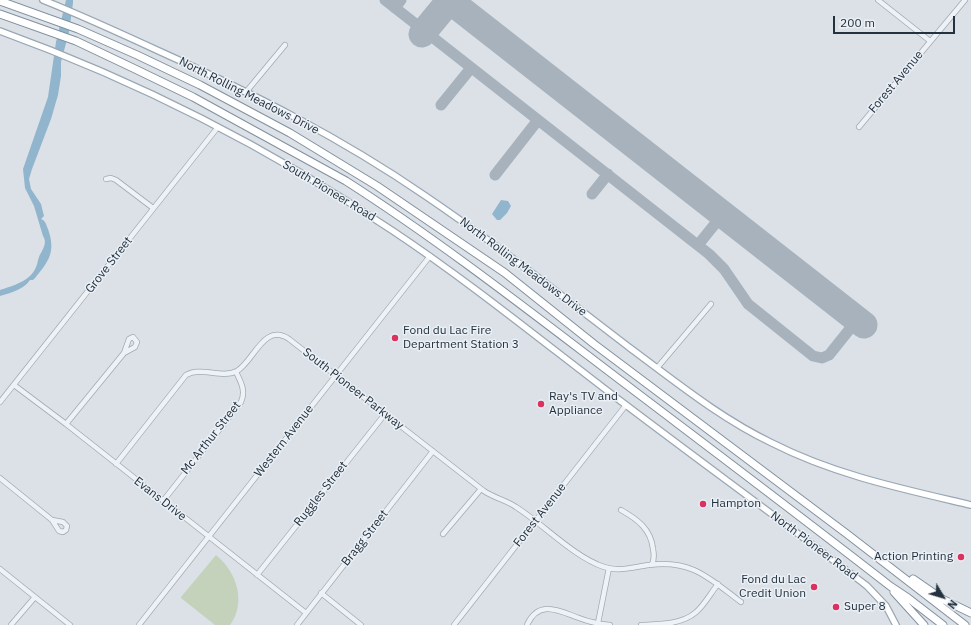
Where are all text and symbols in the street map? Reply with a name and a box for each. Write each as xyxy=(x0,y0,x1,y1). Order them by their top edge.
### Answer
scale bar xyxy=(835,8,957,34)
text: 200 m xyxy=(840,15,875,30)
street label: Forest Avenue xyxy=(866,48,926,116)
street label: North Rolling Meadows Drive xyxy=(177,54,321,138)
street label: South Pioneer Road xyxy=(280,157,378,225)
street label: North Rolling Meadows Drive xyxy=(457,215,589,319)
street label: Grove Street xyxy=(83,234,135,296)
place label: Fond du Lac Fire Department Station 3 xyxy=(403,324,519,352)
marker: Fond du Lac Fire Department Station 3 xyxy=(390,333,400,343)
street label: South Pioneer Parkway xyxy=(300,345,406,433)
place label: Ray's TV and Appliance xyxy=(549,390,618,418)
street label: Mc Arthur Street xyxy=(178,399,244,477)
marker: Ray's TV and Appliance xyxy=(536,399,546,409)
street label: Western Avenue xyxy=(251,402,317,480)
street label: Ruggles Street xyxy=(291,459,351,529)
street label: Evans Drive xyxy=(131,474,189,524)
street label: Forest Avenue xyxy=(511,480,569,550)
place label: Hampton xyxy=(711,497,761,511)
marker: Hampton xyxy=(698,499,708,509)
street label: Bragg Street xyxy=(339,507,391,569)
street label: North Pioneer Road xyxy=(768,509,860,583)
place label: Action Printing xyxy=(874,550,953,564)
marker: Action Printing xyxy=(956,552,966,562)
place label: Fond du Lac Credit Union xyxy=(739,573,806,601)
north arrow xyxy=(923,577,963,617)
marker: Fond du Lac Credit Union xyxy=(809,582,819,592)
text: N xyxy=(944,597,960,612)
place label: Super 8 xyxy=(844,600,886,614)
marker: Super 8 xyxy=(831,602,841,612)

